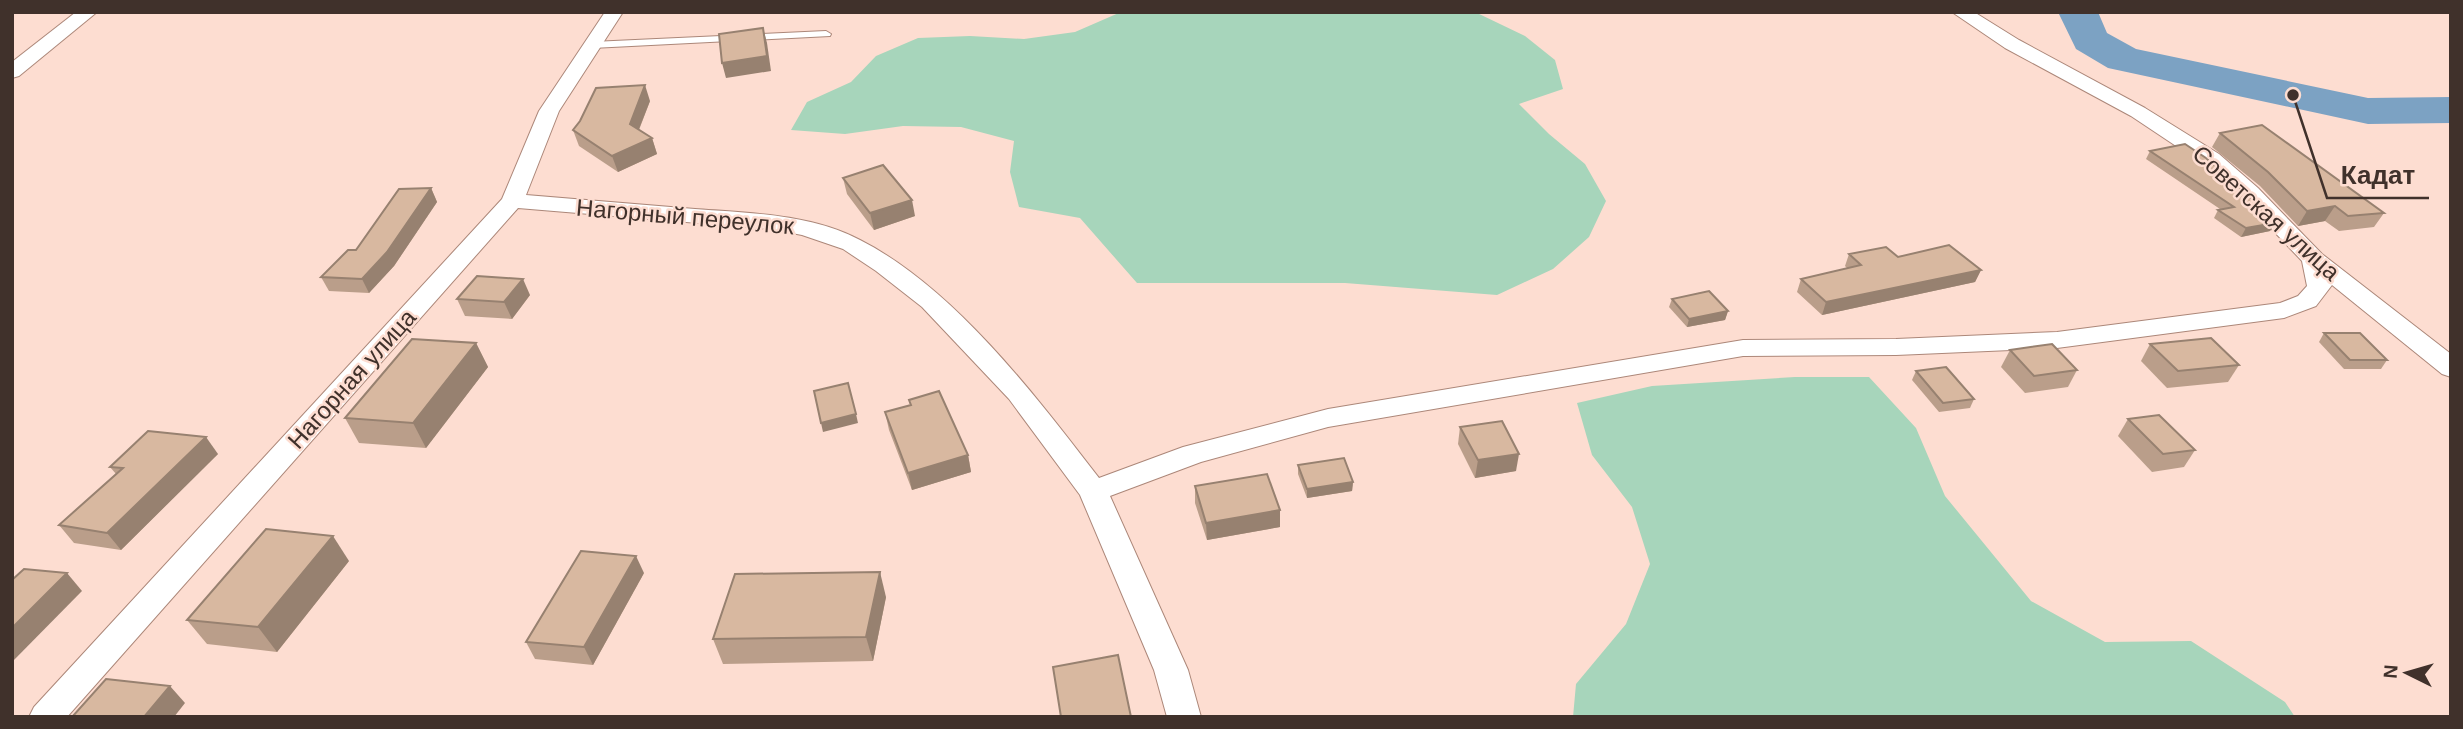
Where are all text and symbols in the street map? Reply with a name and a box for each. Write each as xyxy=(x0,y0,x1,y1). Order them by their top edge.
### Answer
street label: Советская улица xyxy=(2187,140,2346,286)
callout: Кадат xyxy=(2327,151,2429,198)
text: Кадат xyxy=(2341,160,2415,190)
street label: Нагорный переулок xyxy=(575,194,796,240)
street label: Нагорная улица xyxy=(282,303,422,454)
north arrow xyxy=(2372,638,2442,708)
text: N xyxy=(2380,664,2402,679)

